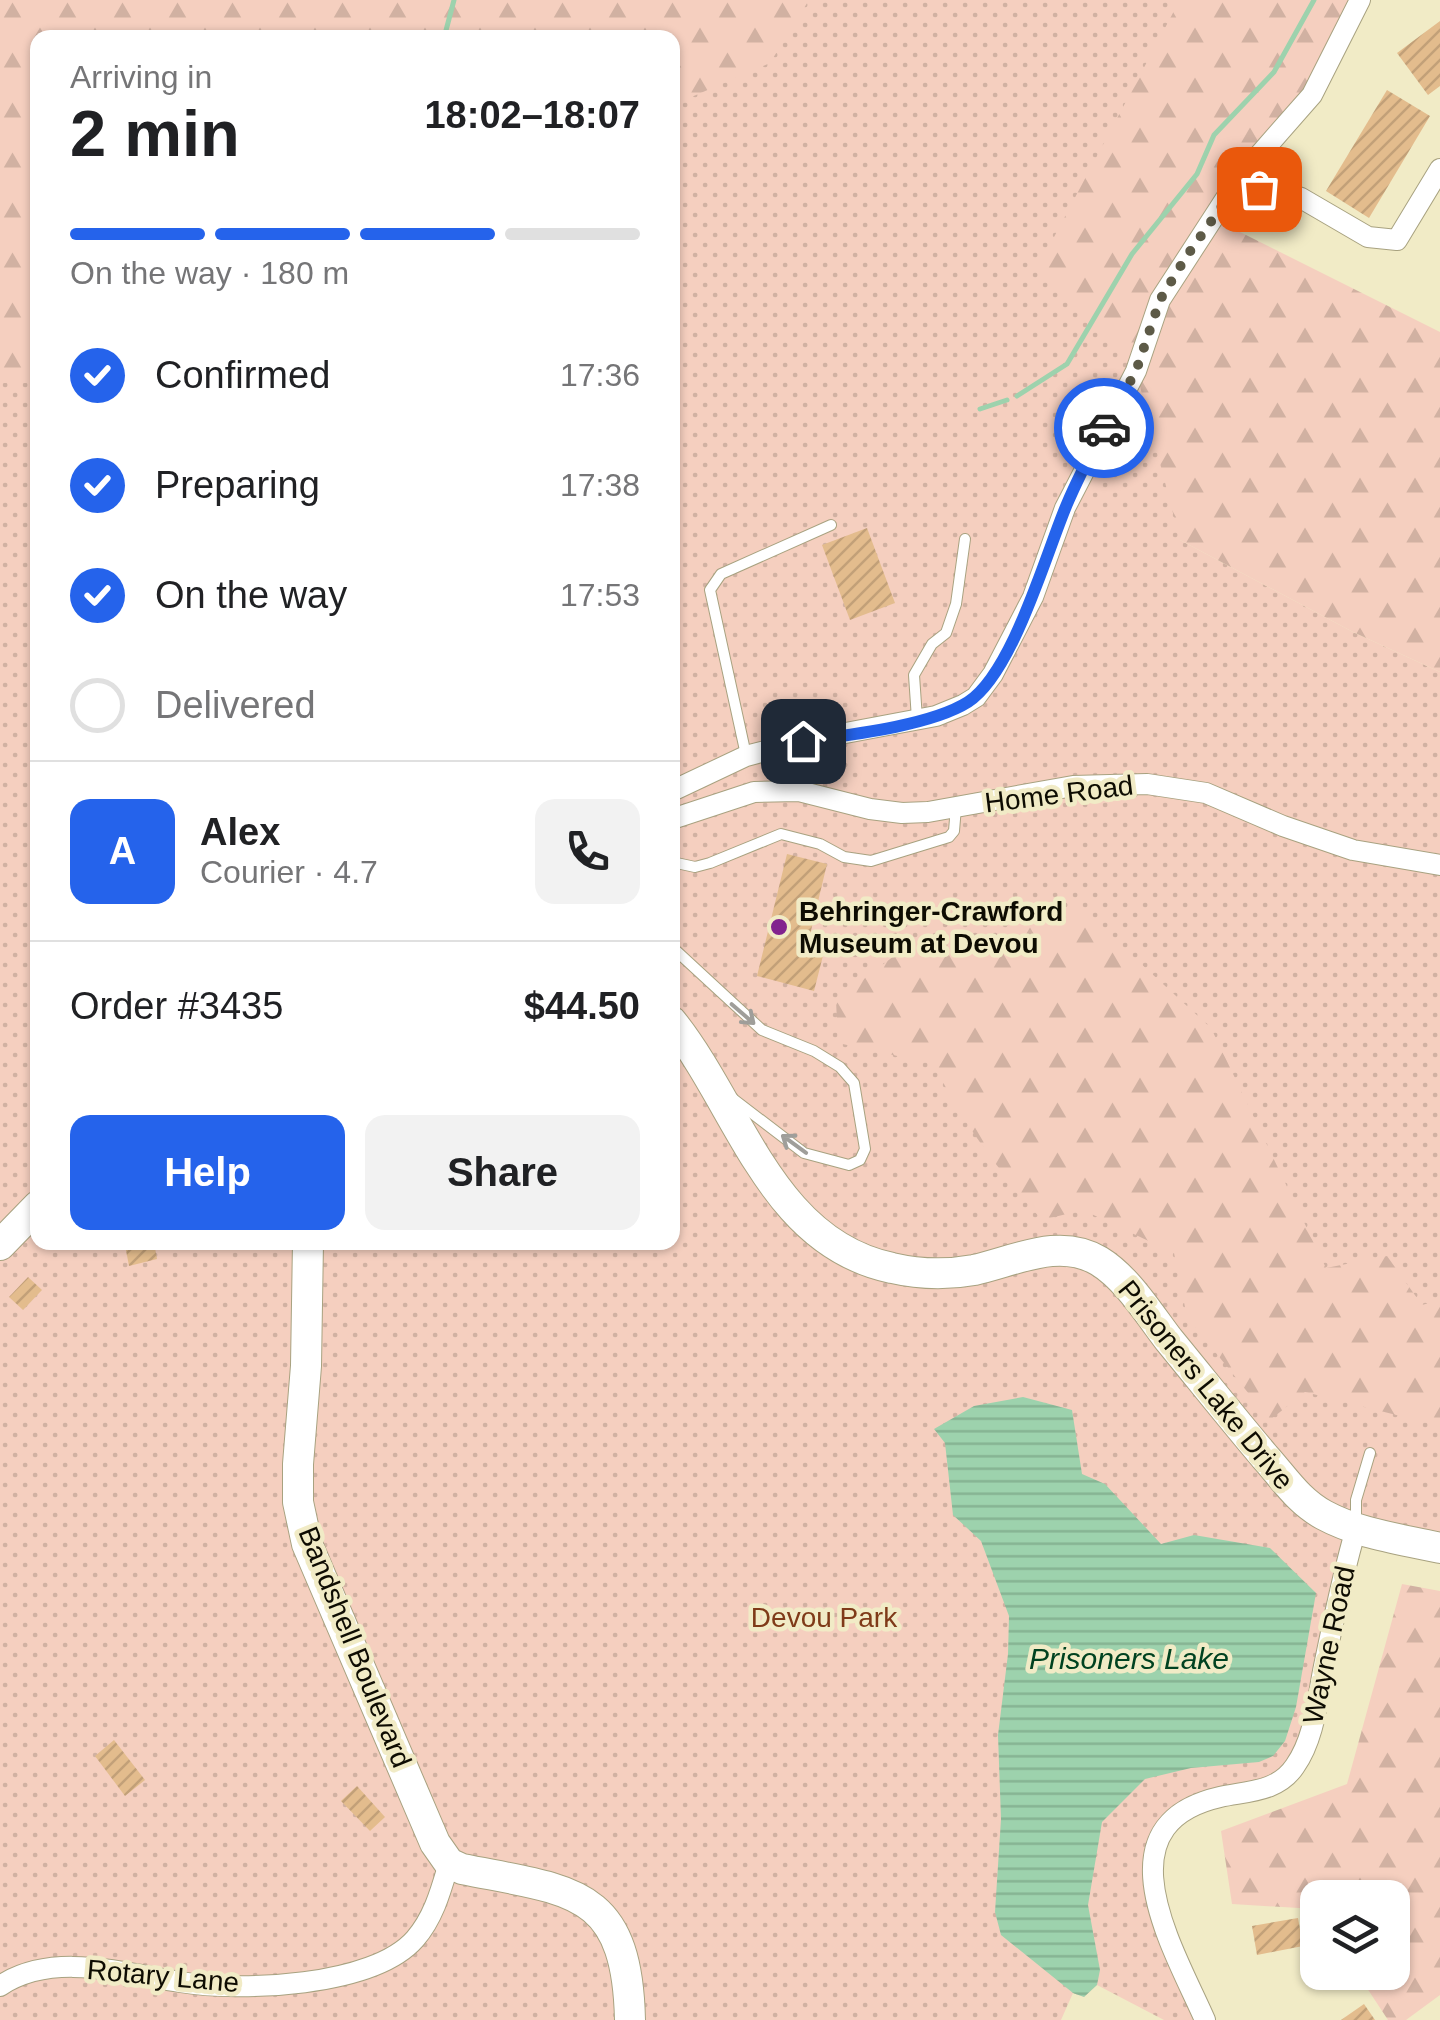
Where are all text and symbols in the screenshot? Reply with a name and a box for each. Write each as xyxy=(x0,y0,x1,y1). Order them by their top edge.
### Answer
text: Arriving in xyxy=(70,59,212,95)
text: 18:02–18:07 xyxy=(424,94,640,136)
text: 2 min xyxy=(70,97,240,170)
pin xyxy=(1217,147,1302,232)
icon: bag xyxy=(1232,162,1287,217)
text: On the way · 180 m xyxy=(70,255,349,291)
icon: check xyxy=(70,348,125,403)
text: Confirmed xyxy=(155,354,330,396)
text: 17:36 xyxy=(560,357,640,393)
courier xyxy=(1054,378,1154,478)
icon: car xyxy=(1077,401,1132,456)
icon: check xyxy=(70,458,125,513)
text: Preparing xyxy=(155,464,320,506)
text: 17:38 xyxy=(560,467,640,503)
icon: check xyxy=(70,568,125,623)
text: On the way xyxy=(155,574,347,616)
text: 17:53 xyxy=(560,577,640,613)
text: Delivered xyxy=(155,684,316,726)
pin xyxy=(761,699,846,784)
icon: home xyxy=(776,714,831,769)
street label: Home Road xyxy=(983,770,1135,818)
button: phone xyxy=(535,799,640,904)
text: Alex xyxy=(200,811,280,853)
text: A xyxy=(109,830,136,872)
text: Courier · 4.7 xyxy=(200,854,378,890)
place label: Behringer-Crawford Museum at Devou xyxy=(799,896,1063,959)
marker: Behringer-Crawford Museum at Devou xyxy=(768,916,790,938)
text: Order #3435 xyxy=(70,985,283,1027)
text: $44.50 xyxy=(524,985,640,1027)
one-way arrow xyxy=(730,1002,755,1025)
button: Help xyxy=(70,1115,345,1230)
button: Share xyxy=(365,1115,640,1230)
one-way arrow xyxy=(781,1133,808,1154)
street label: Prisoners Lake Drive xyxy=(1112,1274,1300,1496)
street label: Bandshell Boulevard xyxy=(293,1522,417,1772)
street label: Wayne Road xyxy=(1297,1563,1361,1727)
park label: Devou Park xyxy=(751,1602,898,1633)
water label: Prisoners Lake xyxy=(1029,1642,1229,1675)
map controls xyxy=(1300,1880,1410,1990)
button: layers xyxy=(1300,1880,1410,1990)
street label: Rotary Lane xyxy=(86,1954,240,1998)

